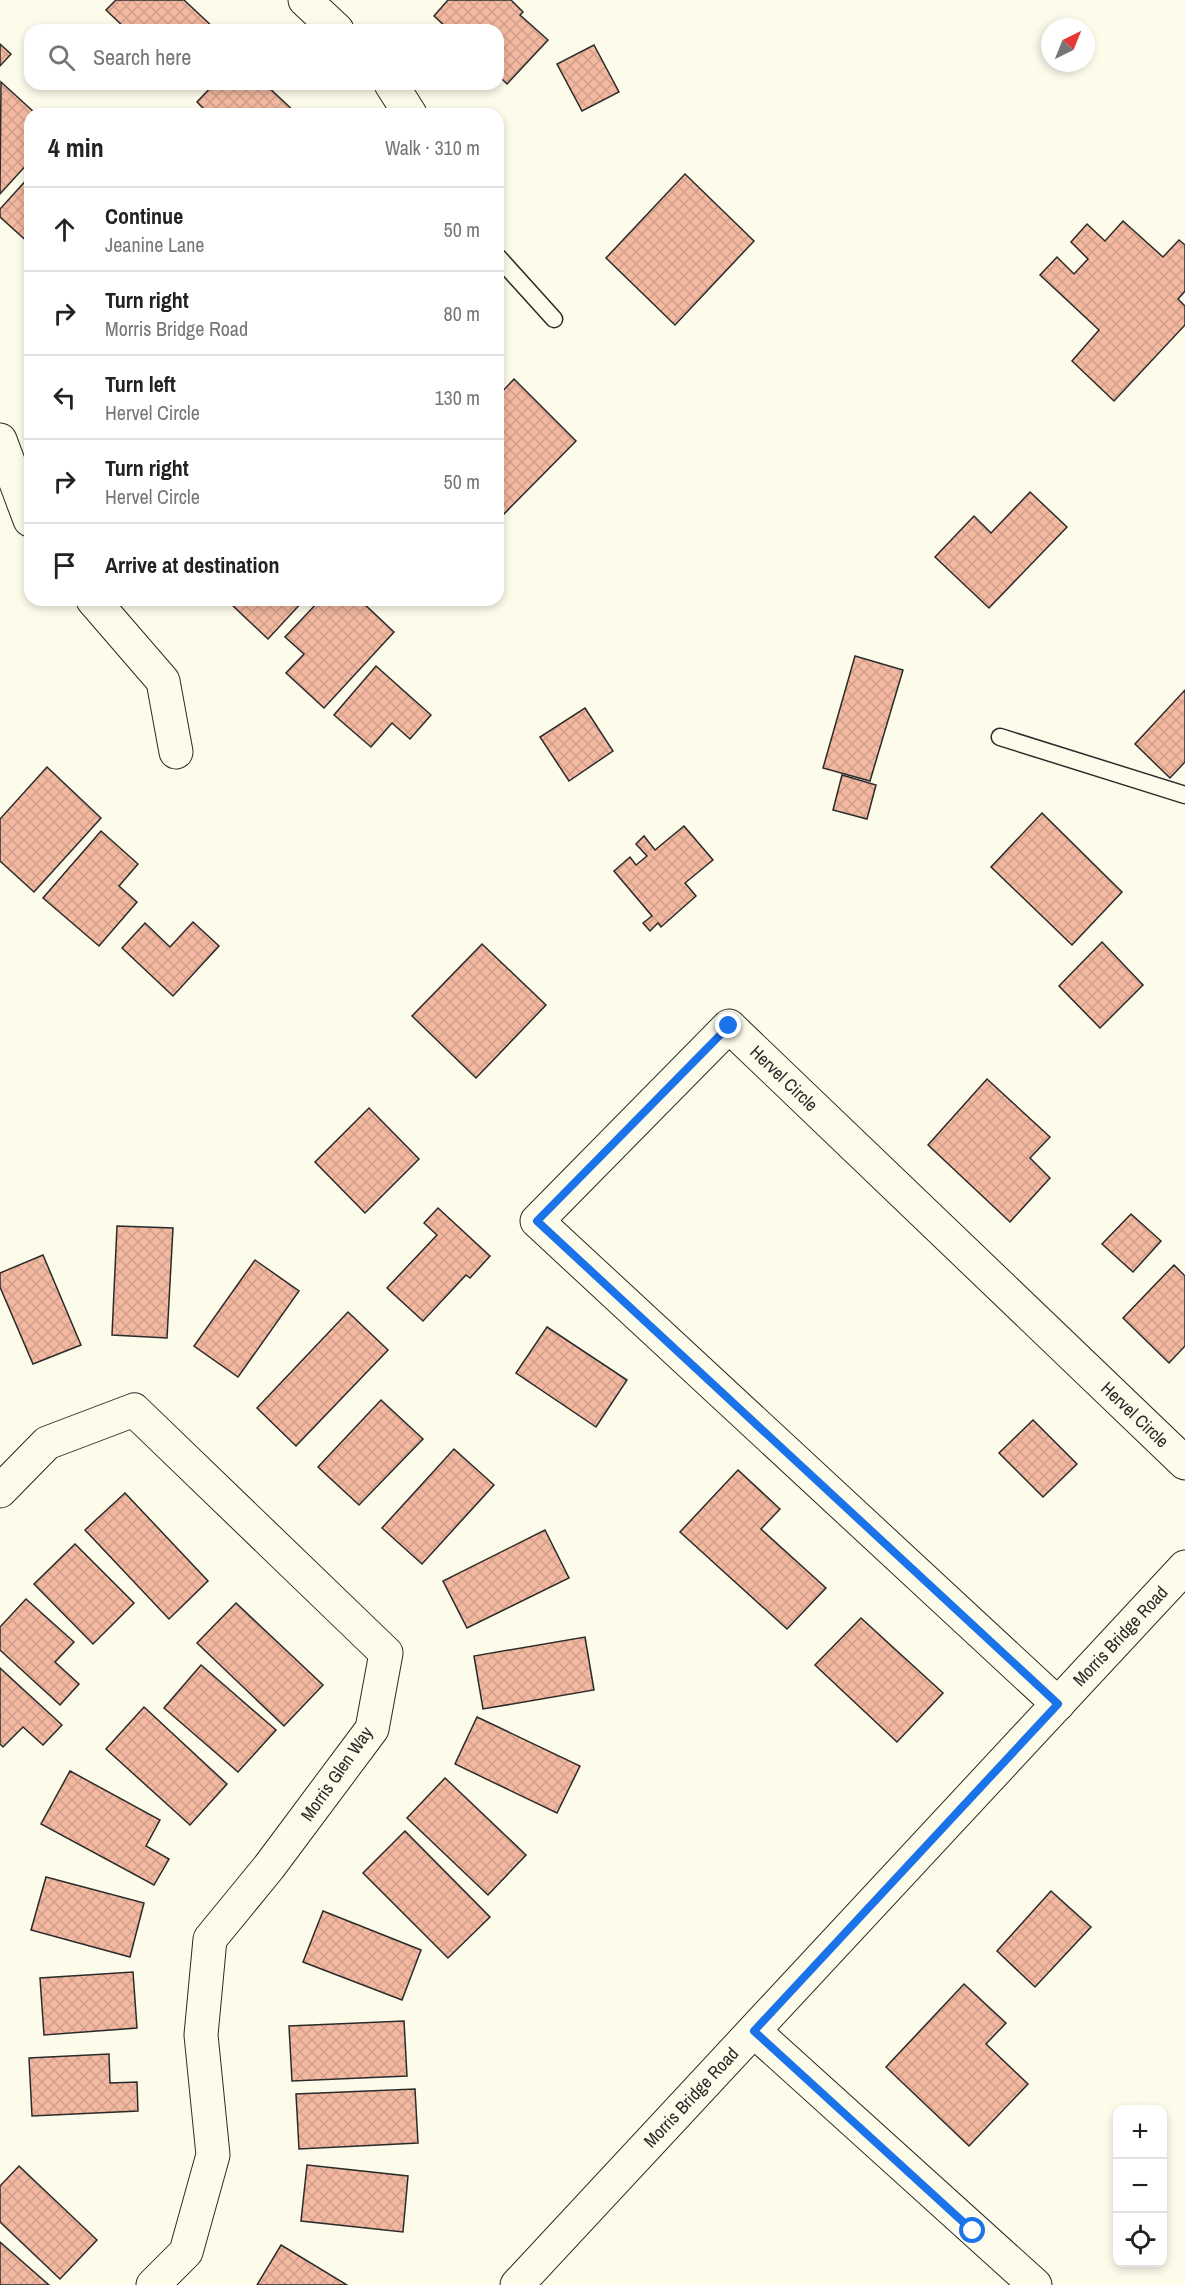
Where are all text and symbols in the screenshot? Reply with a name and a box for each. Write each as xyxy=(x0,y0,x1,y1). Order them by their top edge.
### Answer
north arrow xyxy=(1041,18,1095,72)
search box xyxy=(24,24,504,90)
icon: search xyxy=(45,41,78,74)
text: Search here xyxy=(93,42,191,72)
text: 4 min xyxy=(48,130,104,165)
text: Walk · 310 m xyxy=(385,134,480,161)
text: Continue xyxy=(105,201,183,231)
icon: ahead xyxy=(48,213,81,246)
text: 50 m xyxy=(444,216,480,243)
text: Jeanine Lane xyxy=(105,231,204,258)
text: Turn right xyxy=(105,285,189,315)
icon: right xyxy=(48,297,81,330)
text: 80 m xyxy=(444,300,480,327)
text: Morris Bridge Road xyxy=(105,315,248,342)
text: Turn left xyxy=(105,369,176,399)
icon: left xyxy=(48,381,81,414)
text: 130 m xyxy=(434,384,480,411)
text: Hervel Circle xyxy=(105,399,200,426)
text: Turn right xyxy=(105,453,189,483)
icon: right xyxy=(48,465,81,498)
text: 50 m xyxy=(444,468,480,495)
text: Hervel Circle xyxy=(105,483,200,510)
icon: arrive xyxy=(48,549,81,582)
text: Arrive at destination xyxy=(105,550,279,580)
route end xyxy=(715,1012,741,1038)
street label: Hervel Circle xyxy=(745,1040,824,1117)
street label: Hervel Circle xyxy=(1096,1376,1174,1453)
street label: Morris Bridge Road xyxy=(1067,1580,1173,1692)
street label: Morris Glen Way xyxy=(295,1721,379,1826)
street label: Morris Bridge Road xyxy=(638,2042,744,2153)
map controls xyxy=(1113,2105,1167,2267)
button: + xyxy=(1113,2105,1167,2159)
button: − xyxy=(1113,2159,1167,2213)
button: locate xyxy=(1113,2213,1167,2267)
route start xyxy=(959,2217,985,2243)

